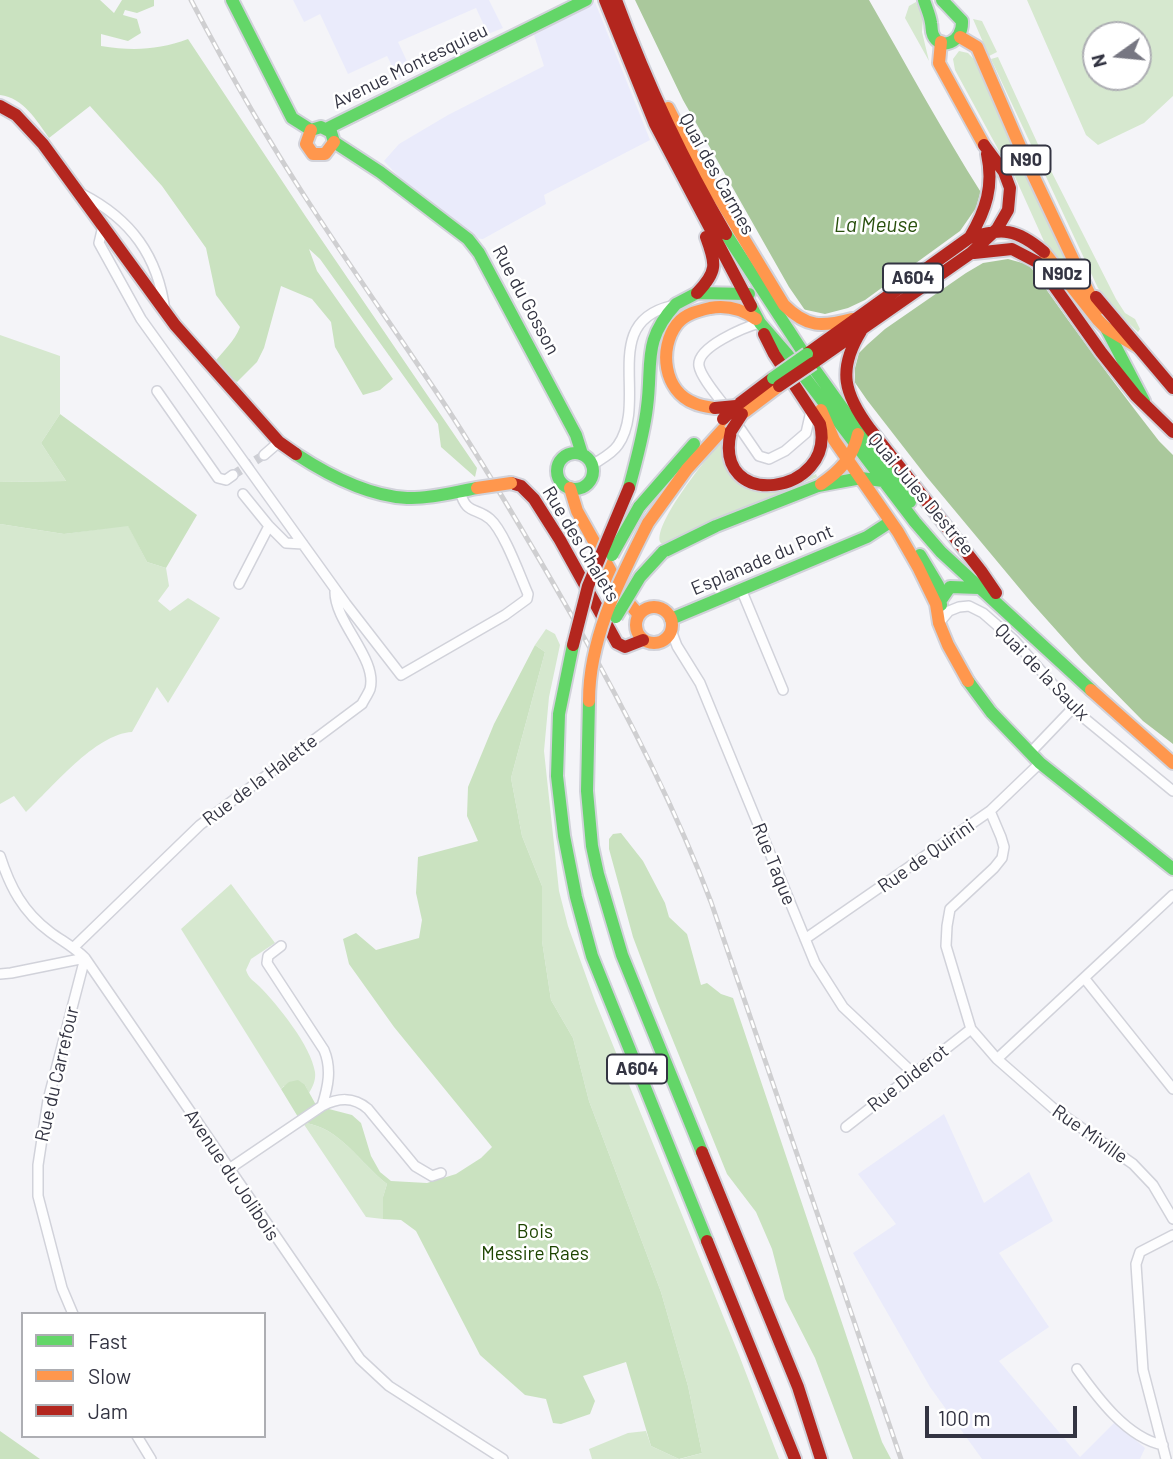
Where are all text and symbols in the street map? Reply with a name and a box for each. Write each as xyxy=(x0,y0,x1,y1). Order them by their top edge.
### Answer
street label: Avenue Montesquieu xyxy=(329,19,491,113)
north arrow xyxy=(1082,21,1152,91)
text: N xyxy=(1085,52,1111,70)
street label: Quai des Carmes xyxy=(674,109,760,239)
road number: N90 xyxy=(1002,146,1050,174)
water label: La Meuse xyxy=(834,212,918,238)
street label: Rue du Gosson xyxy=(488,241,564,359)
road number: N90z xyxy=(1034,260,1090,288)
road number: A604 xyxy=(883,264,943,292)
street label: Quai Jules Destrée xyxy=(863,428,979,560)
street label: Rue des Chalets xyxy=(538,482,624,606)
street label: Esplanade du Pont xyxy=(687,520,837,600)
street label: Quai de la Saulx xyxy=(990,619,1094,725)
street label: Rue de la Halette xyxy=(198,729,322,831)
street label: Rue de Quirini xyxy=(873,814,979,898)
street label: Rue Taque xyxy=(747,820,801,908)
street label: Rue du Carrefour xyxy=(30,1004,84,1144)
street label: Rue Diderot xyxy=(863,1039,953,1117)
road number: A604 xyxy=(607,1054,667,1084)
street label: Rue Miville xyxy=(1048,1100,1132,1168)
street label: Avenue du Jolibois xyxy=(180,1105,284,1245)
park label: Bois Messire Raes xyxy=(481,1221,589,1265)
legend xyxy=(21,1312,266,1438)
text: Fast xyxy=(88,1328,128,1353)
text: Slow xyxy=(88,1363,131,1388)
scale bar xyxy=(928,1392,1080,1436)
text: Jam xyxy=(88,1398,128,1423)
text: 100 m xyxy=(938,1405,991,1430)

